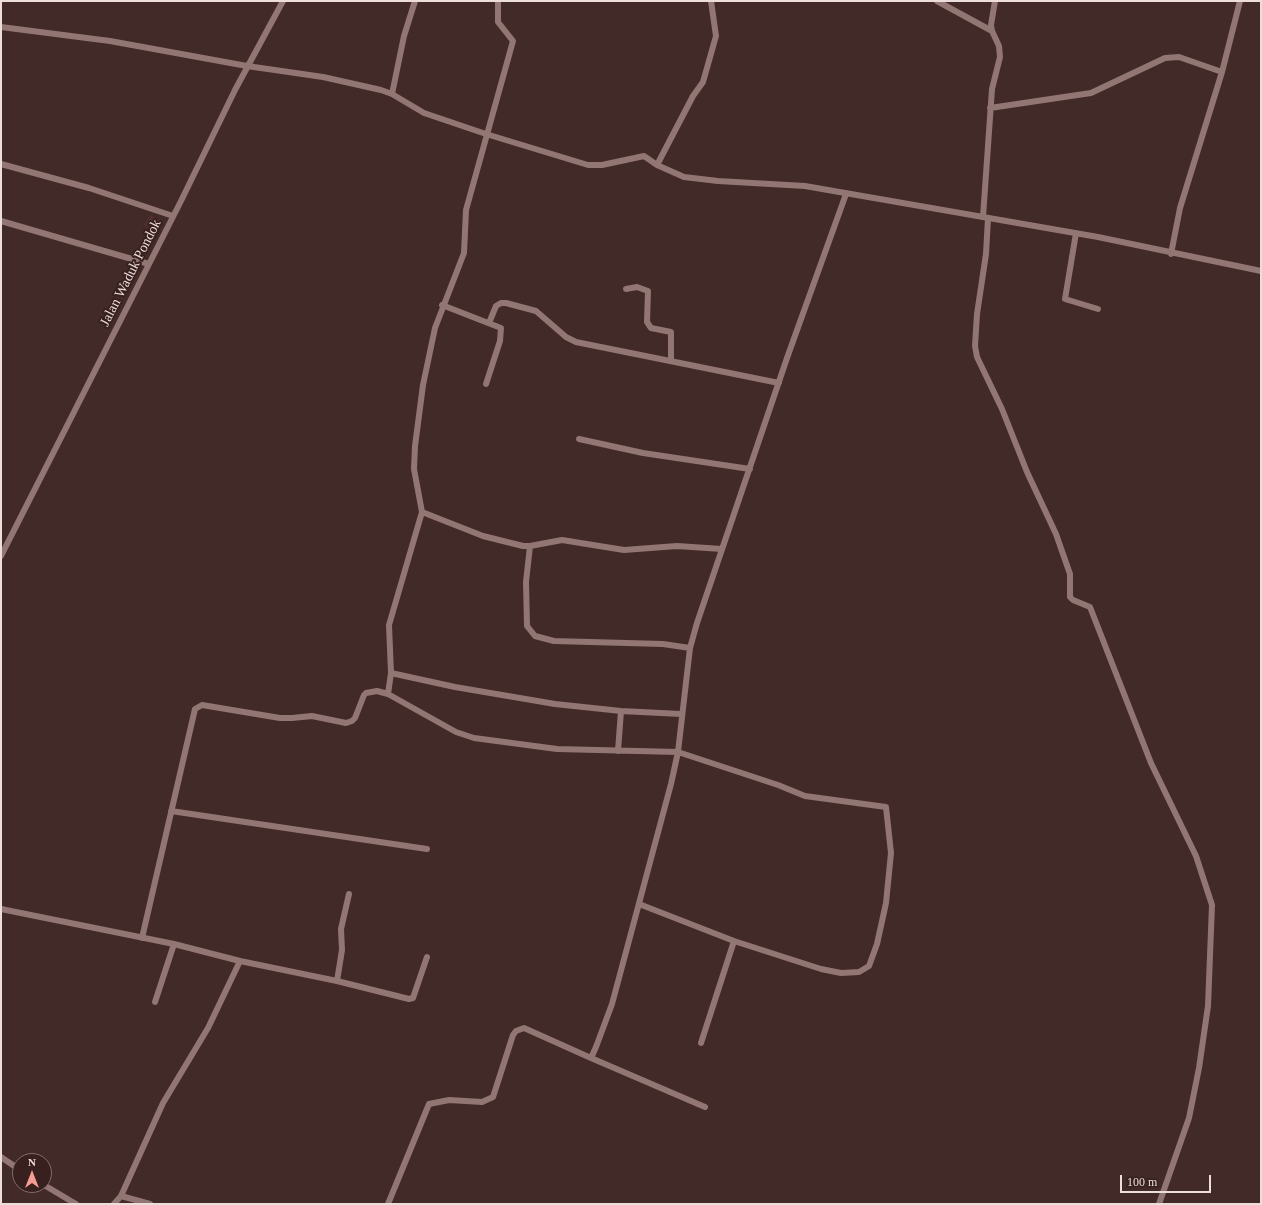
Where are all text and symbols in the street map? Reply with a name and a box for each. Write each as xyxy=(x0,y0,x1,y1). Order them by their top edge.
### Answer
street label: Jalan Waduk Pondok xyxy=(97,217,165,329)
north arrow xyxy=(12,1153,52,1193)
text: N xyxy=(28,1156,36,1168)
scale bar xyxy=(1122,1167,1213,1193)
text: 100 m xyxy=(1127,1175,1157,1189)

